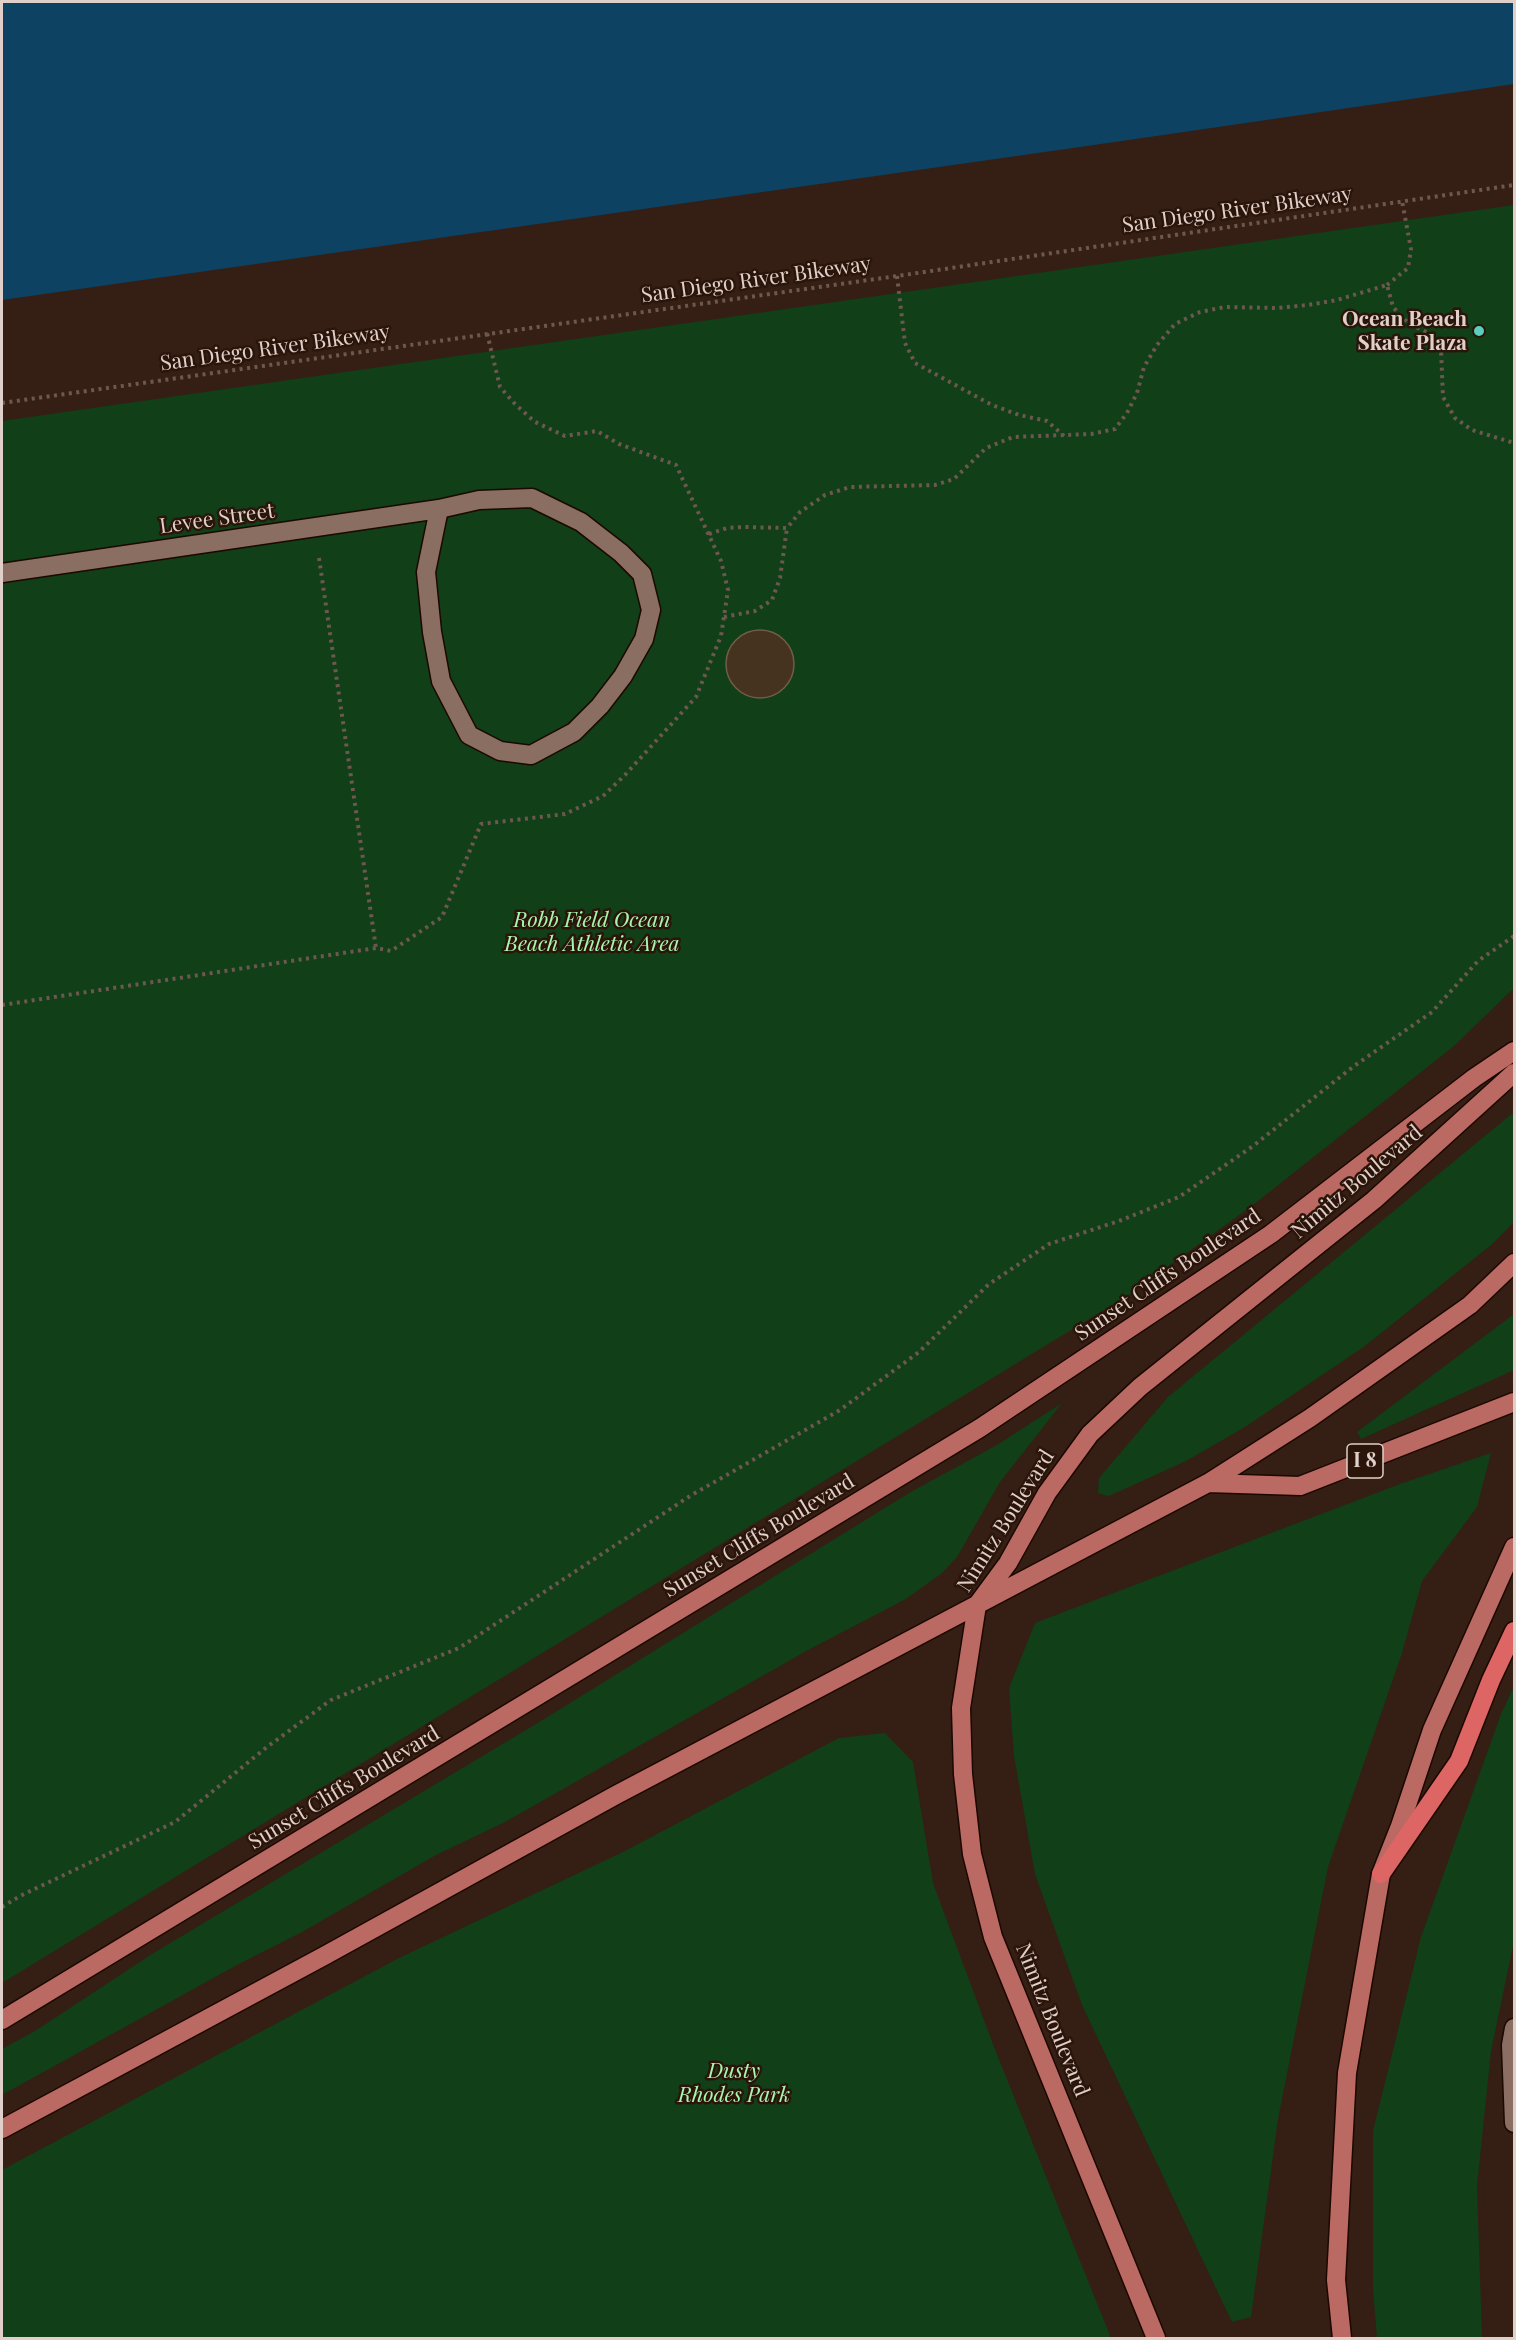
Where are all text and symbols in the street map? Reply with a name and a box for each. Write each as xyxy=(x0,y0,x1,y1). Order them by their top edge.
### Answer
street label: San Diego River Bikeway xyxy=(1120,181,1354,239)
street label: San Diego River Bikeway xyxy=(639,251,873,309)
place label: Ocean Beach Skate Plaza xyxy=(1342,306,1467,356)
street label: San Diego River Bikeway xyxy=(158,319,392,377)
marker: Ocean Beach Skate Plaza xyxy=(1472,324,1486,338)
street label: Levee Street xyxy=(158,498,276,540)
park label: Robb Field Ocean Beach Athletic Area xyxy=(505,907,679,957)
street label: Nimitz Boulevard xyxy=(1286,1120,1428,1244)
street label: Sunset Cliffs Boulevard xyxy=(1070,1203,1266,1347)
road number: I 8 xyxy=(1347,1444,1383,1478)
street label: Nimitz Boulevard xyxy=(952,1445,1060,1597)
street label: Sunset Cliffs Boulevard xyxy=(659,1469,859,1603)
street label: Sunset Cliffs Boulevard xyxy=(244,1721,444,1855)
street label: Nimitz Boulevard xyxy=(1010,1940,1094,2100)
park label: Dusty Rhodes Park xyxy=(678,2058,790,2108)

